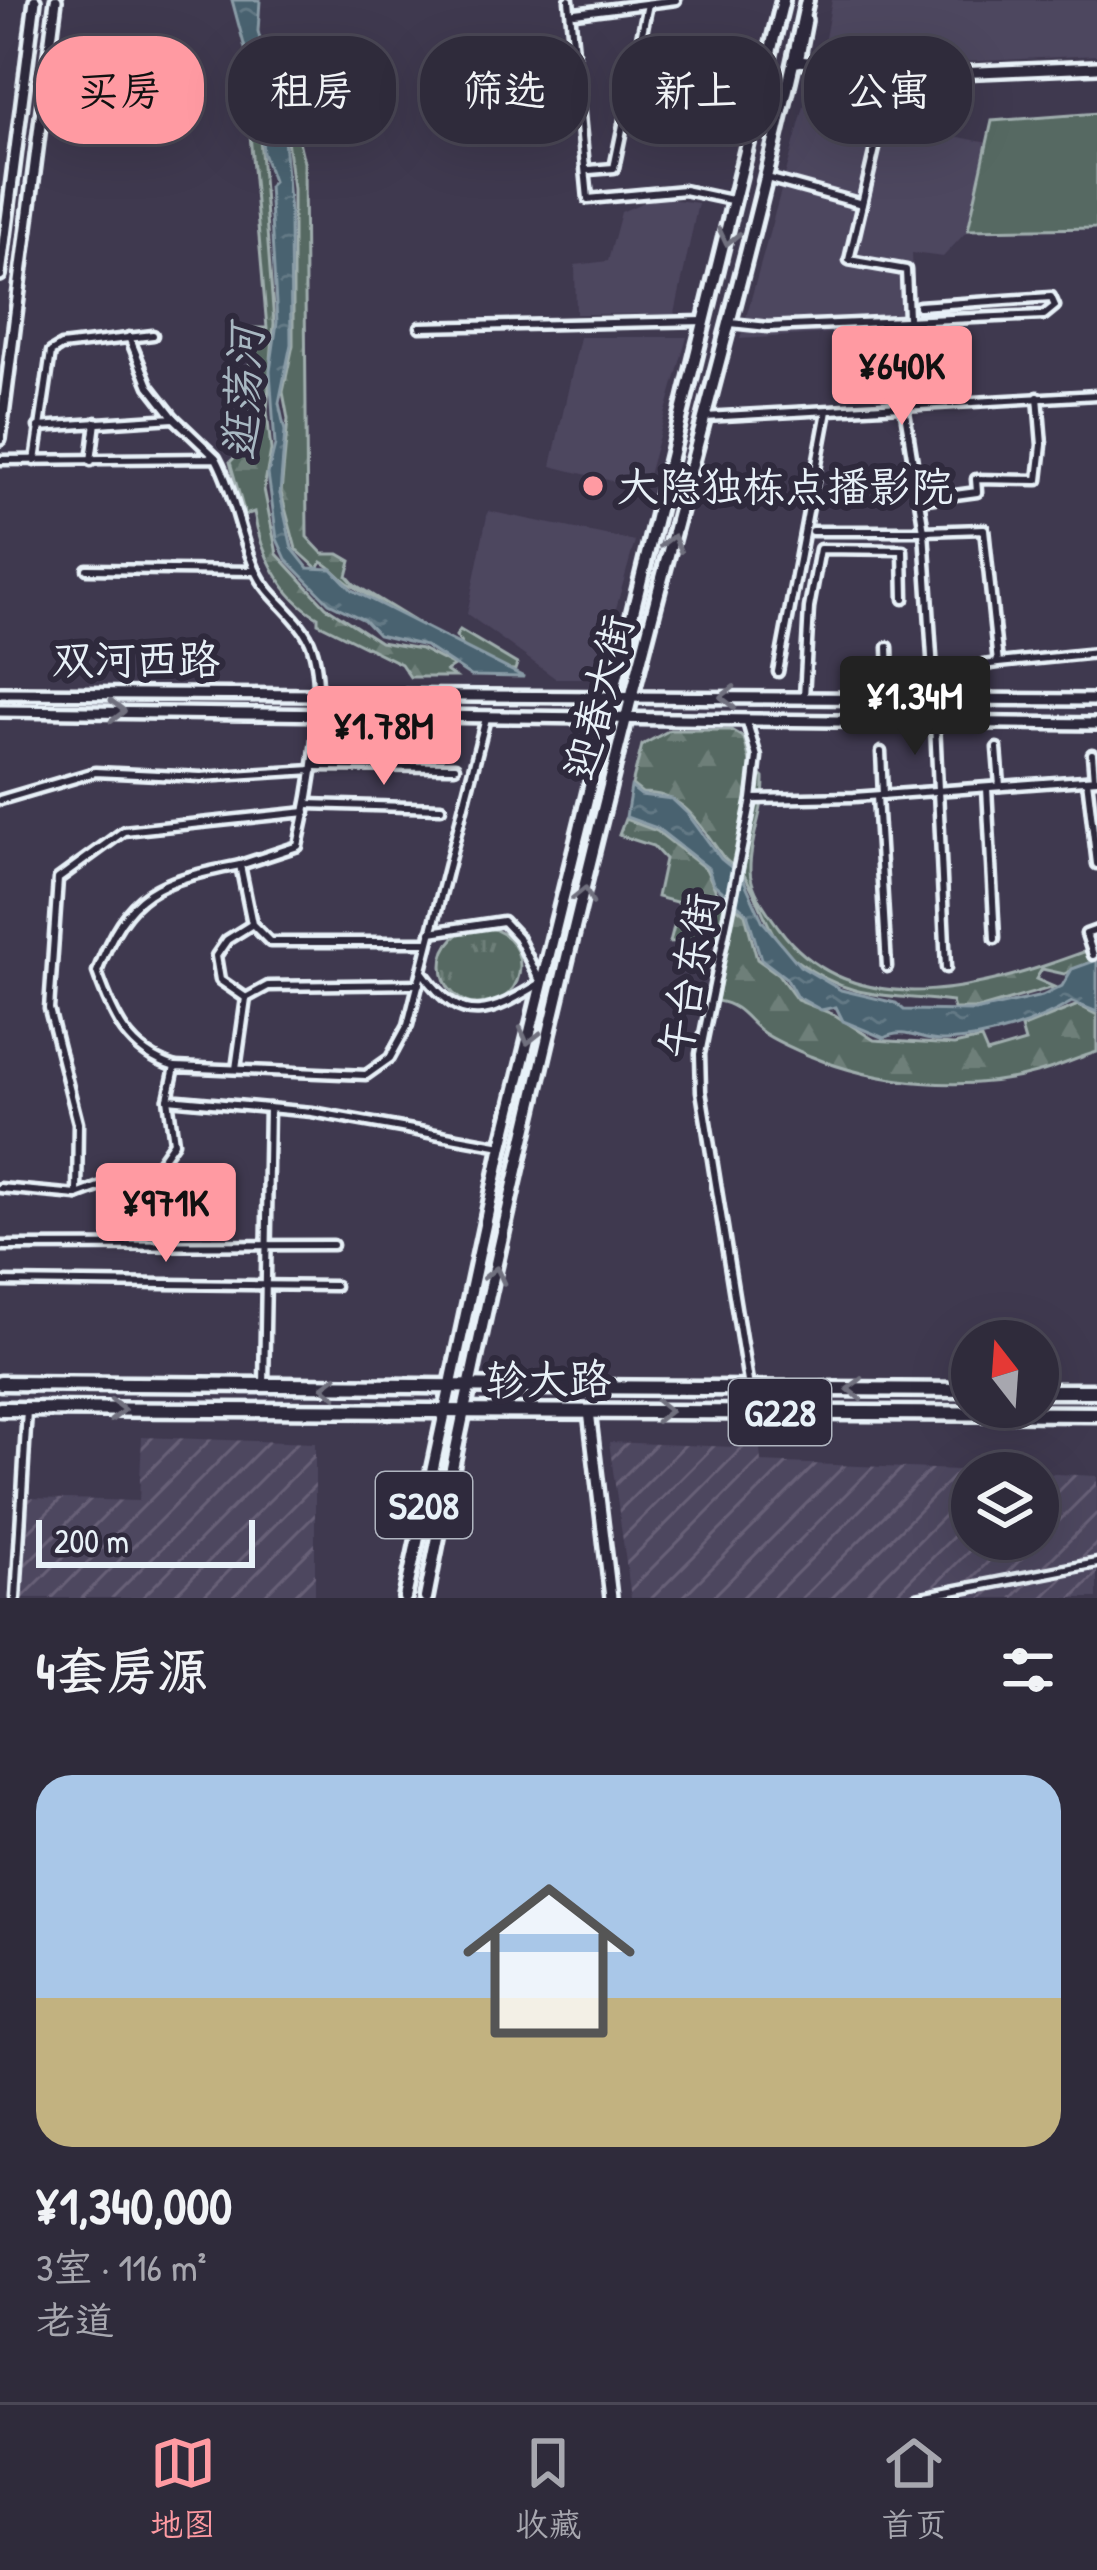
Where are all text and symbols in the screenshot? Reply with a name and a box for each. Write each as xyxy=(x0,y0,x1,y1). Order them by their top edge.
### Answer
chip: 买房 xyxy=(36,36,204,144)
chip: 租房 xyxy=(228,36,396,144)
chip: 筛选 xyxy=(420,36,588,144)
chip: 新上 xyxy=(612,36,780,144)
chip: 公寓 xyxy=(804,36,972,144)
one-way arrow xyxy=(717,226,742,246)
water label: 逛荡河 xyxy=(208,317,276,462)
pin: ¥640K xyxy=(818,326,986,428)
text: ¥640K xyxy=(859,338,945,391)
place label: 大隐独栋点播影院 xyxy=(617,457,953,514)
marker: 大隐独栋点播影院 xyxy=(580,473,606,499)
one-way arrow xyxy=(658,533,683,554)
street label: 迎春大街 xyxy=(550,608,645,785)
street label: 双河西路 xyxy=(52,630,220,687)
pin: ¥1.34M xyxy=(817,656,1013,758)
text: ¥1.34M xyxy=(867,668,963,721)
one-way arrow xyxy=(718,684,736,710)
pin: ¥1.78M xyxy=(286,686,482,788)
one-way arrow xyxy=(109,698,127,724)
text: ¥1.78M xyxy=(334,698,434,751)
one-way arrow xyxy=(570,886,595,906)
street label: 午台东街 xyxy=(645,888,730,1064)
one-way arrow xyxy=(518,1026,543,1046)
pin: ¥971K xyxy=(82,1163,250,1265)
text: ¥971K xyxy=(123,1175,209,1228)
one-way arrow xyxy=(481,1265,506,1286)
north arrow xyxy=(951,1320,1059,1428)
map controls xyxy=(951,1320,1059,1560)
street label: 轸大路 xyxy=(484,1349,611,1408)
one-way arrow xyxy=(320,1374,339,1400)
one-way arrow xyxy=(845,1376,863,1402)
road number: G228 xyxy=(729,1379,831,1445)
one-way arrow xyxy=(109,1397,127,1423)
one-way arrow xyxy=(655,1398,673,1424)
button: layers xyxy=(951,1452,1059,1560)
road number: S208 xyxy=(376,1472,472,1538)
scale bar xyxy=(36,1514,255,1567)
text: 200 m xyxy=(54,1519,129,1563)
text: 4套房源 xyxy=(36,1636,208,1705)
icon: filters xyxy=(995,1637,1061,1703)
icon: home xyxy=(441,1853,657,2069)
text: ¥1,340,000 xyxy=(36,2171,232,2240)
text: 3室 · 116 m² xyxy=(36,2240,207,2293)
text: 老道 xyxy=(36,2293,114,2346)
tab: 地图 xyxy=(150,2430,216,2546)
tab: 收藏 xyxy=(515,2430,581,2546)
tab: 首页 xyxy=(881,2430,947,2546)

